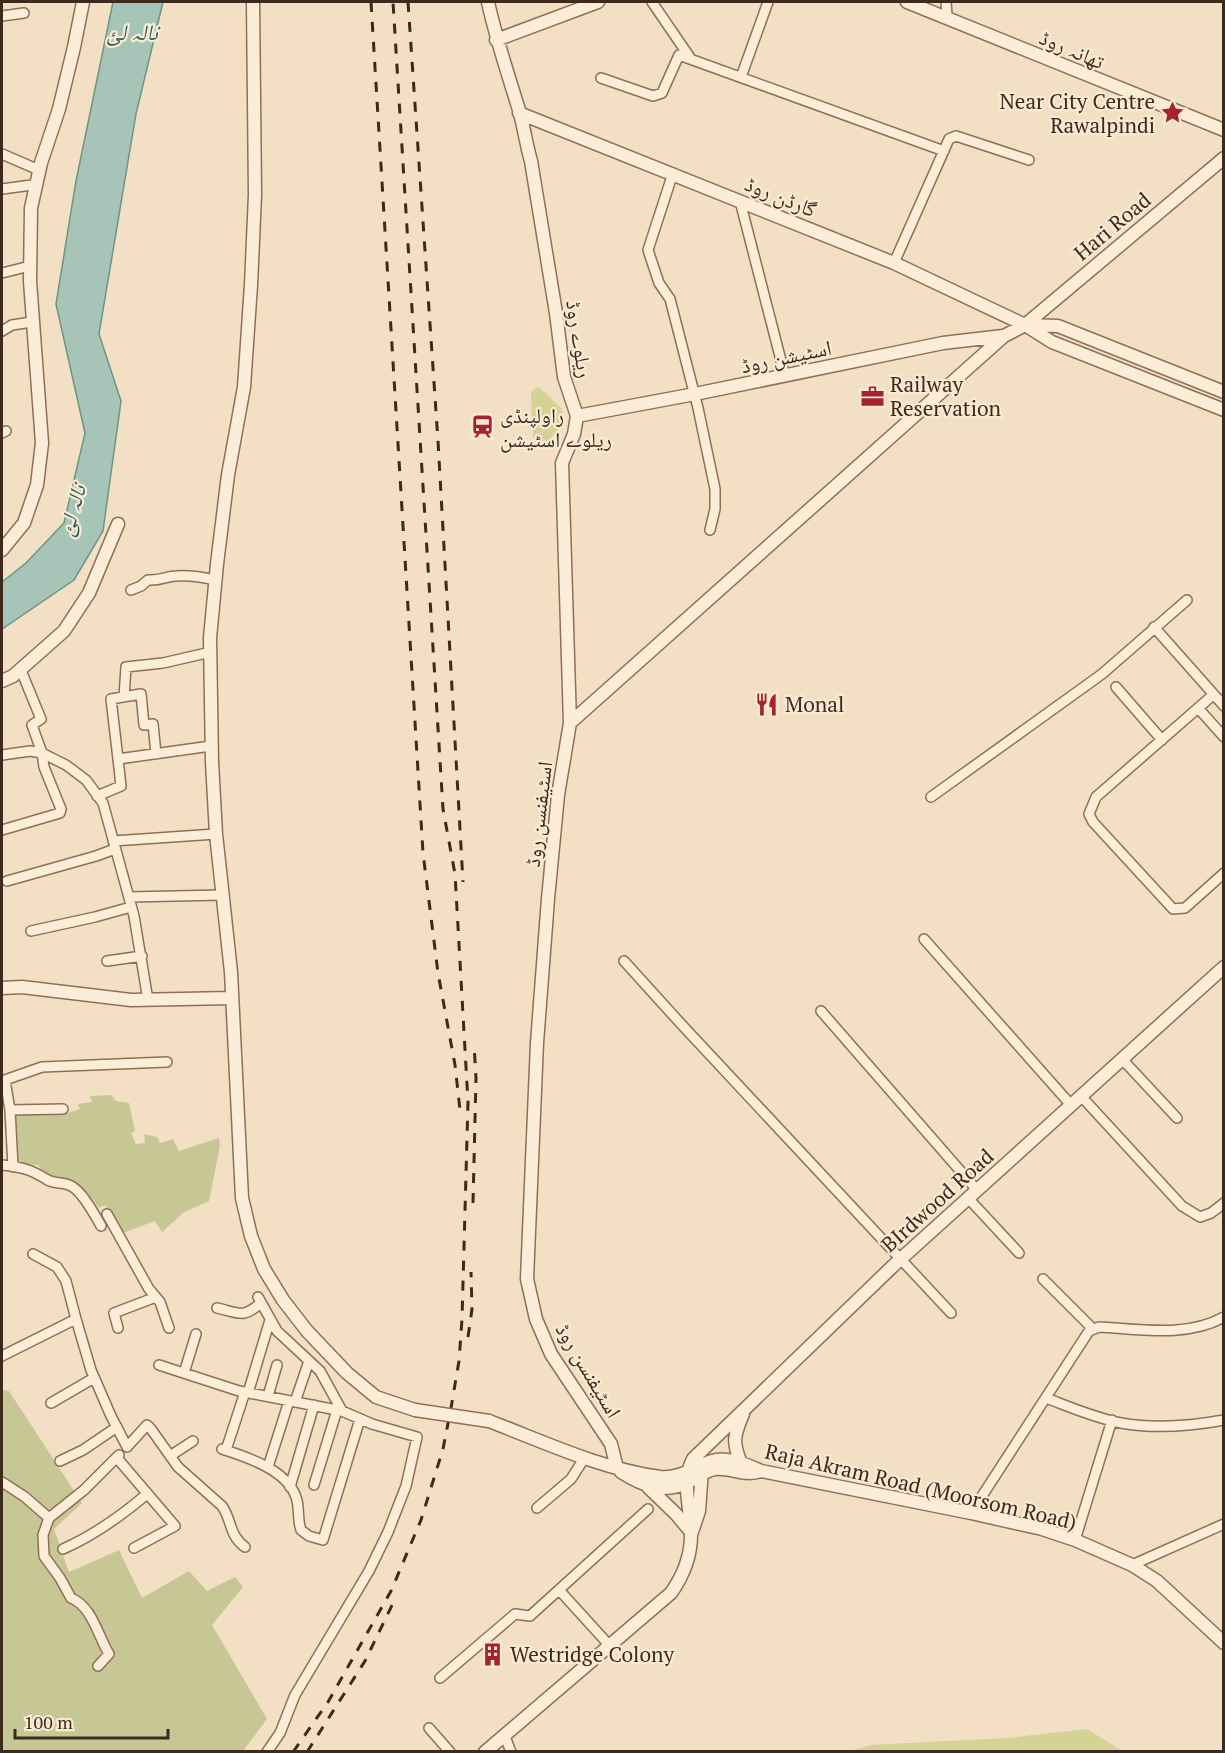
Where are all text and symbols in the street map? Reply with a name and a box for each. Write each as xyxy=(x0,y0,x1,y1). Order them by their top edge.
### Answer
water label: نالہ لئ xyxy=(106,17,161,46)
street label: تھانہ روڈ xyxy=(1035,23,1109,75)
place label: Near City Centre Rawalpindi xyxy=(999,87,1155,139)
place icon: Near City Centre Rawalpindi xyxy=(1160,100,1186,126)
street label: گارڈن روڈ xyxy=(741,169,821,223)
street label: Hari Road xyxy=(1068,185,1157,266)
street label: ریلوے روڈ xyxy=(560,298,600,380)
street label: اسٹیشن روڈ xyxy=(738,333,834,379)
place label: Railway Reservation xyxy=(890,370,1002,422)
office icon: Railway Reservation xyxy=(859,383,885,409)
place label: راولپنڈی ریلوے اسٹیشن xyxy=(500,401,612,453)
station icon: راولپنڈی ریلوے اسٹیشن xyxy=(469,414,495,440)
water label: نالہ لئ xyxy=(50,478,93,539)
place label: Monal xyxy=(785,690,844,718)
restaurant icon: Monal xyxy=(754,691,780,717)
street label: اسٹیفنسن روڈ xyxy=(518,760,558,868)
street label: BIrdwood Road xyxy=(875,1142,999,1258)
street label: اسٹیفنسن روڈ xyxy=(550,1317,628,1423)
street label: Raja Akram Road (Moorsom Road) xyxy=(762,1436,1080,1536)
place label: Westridge Colony xyxy=(510,1640,674,1668)
building icon: Westridge Colony xyxy=(479,1641,505,1667)
scale bar xyxy=(15,1702,168,1740)
text: 100 m xyxy=(24,1710,73,1734)

